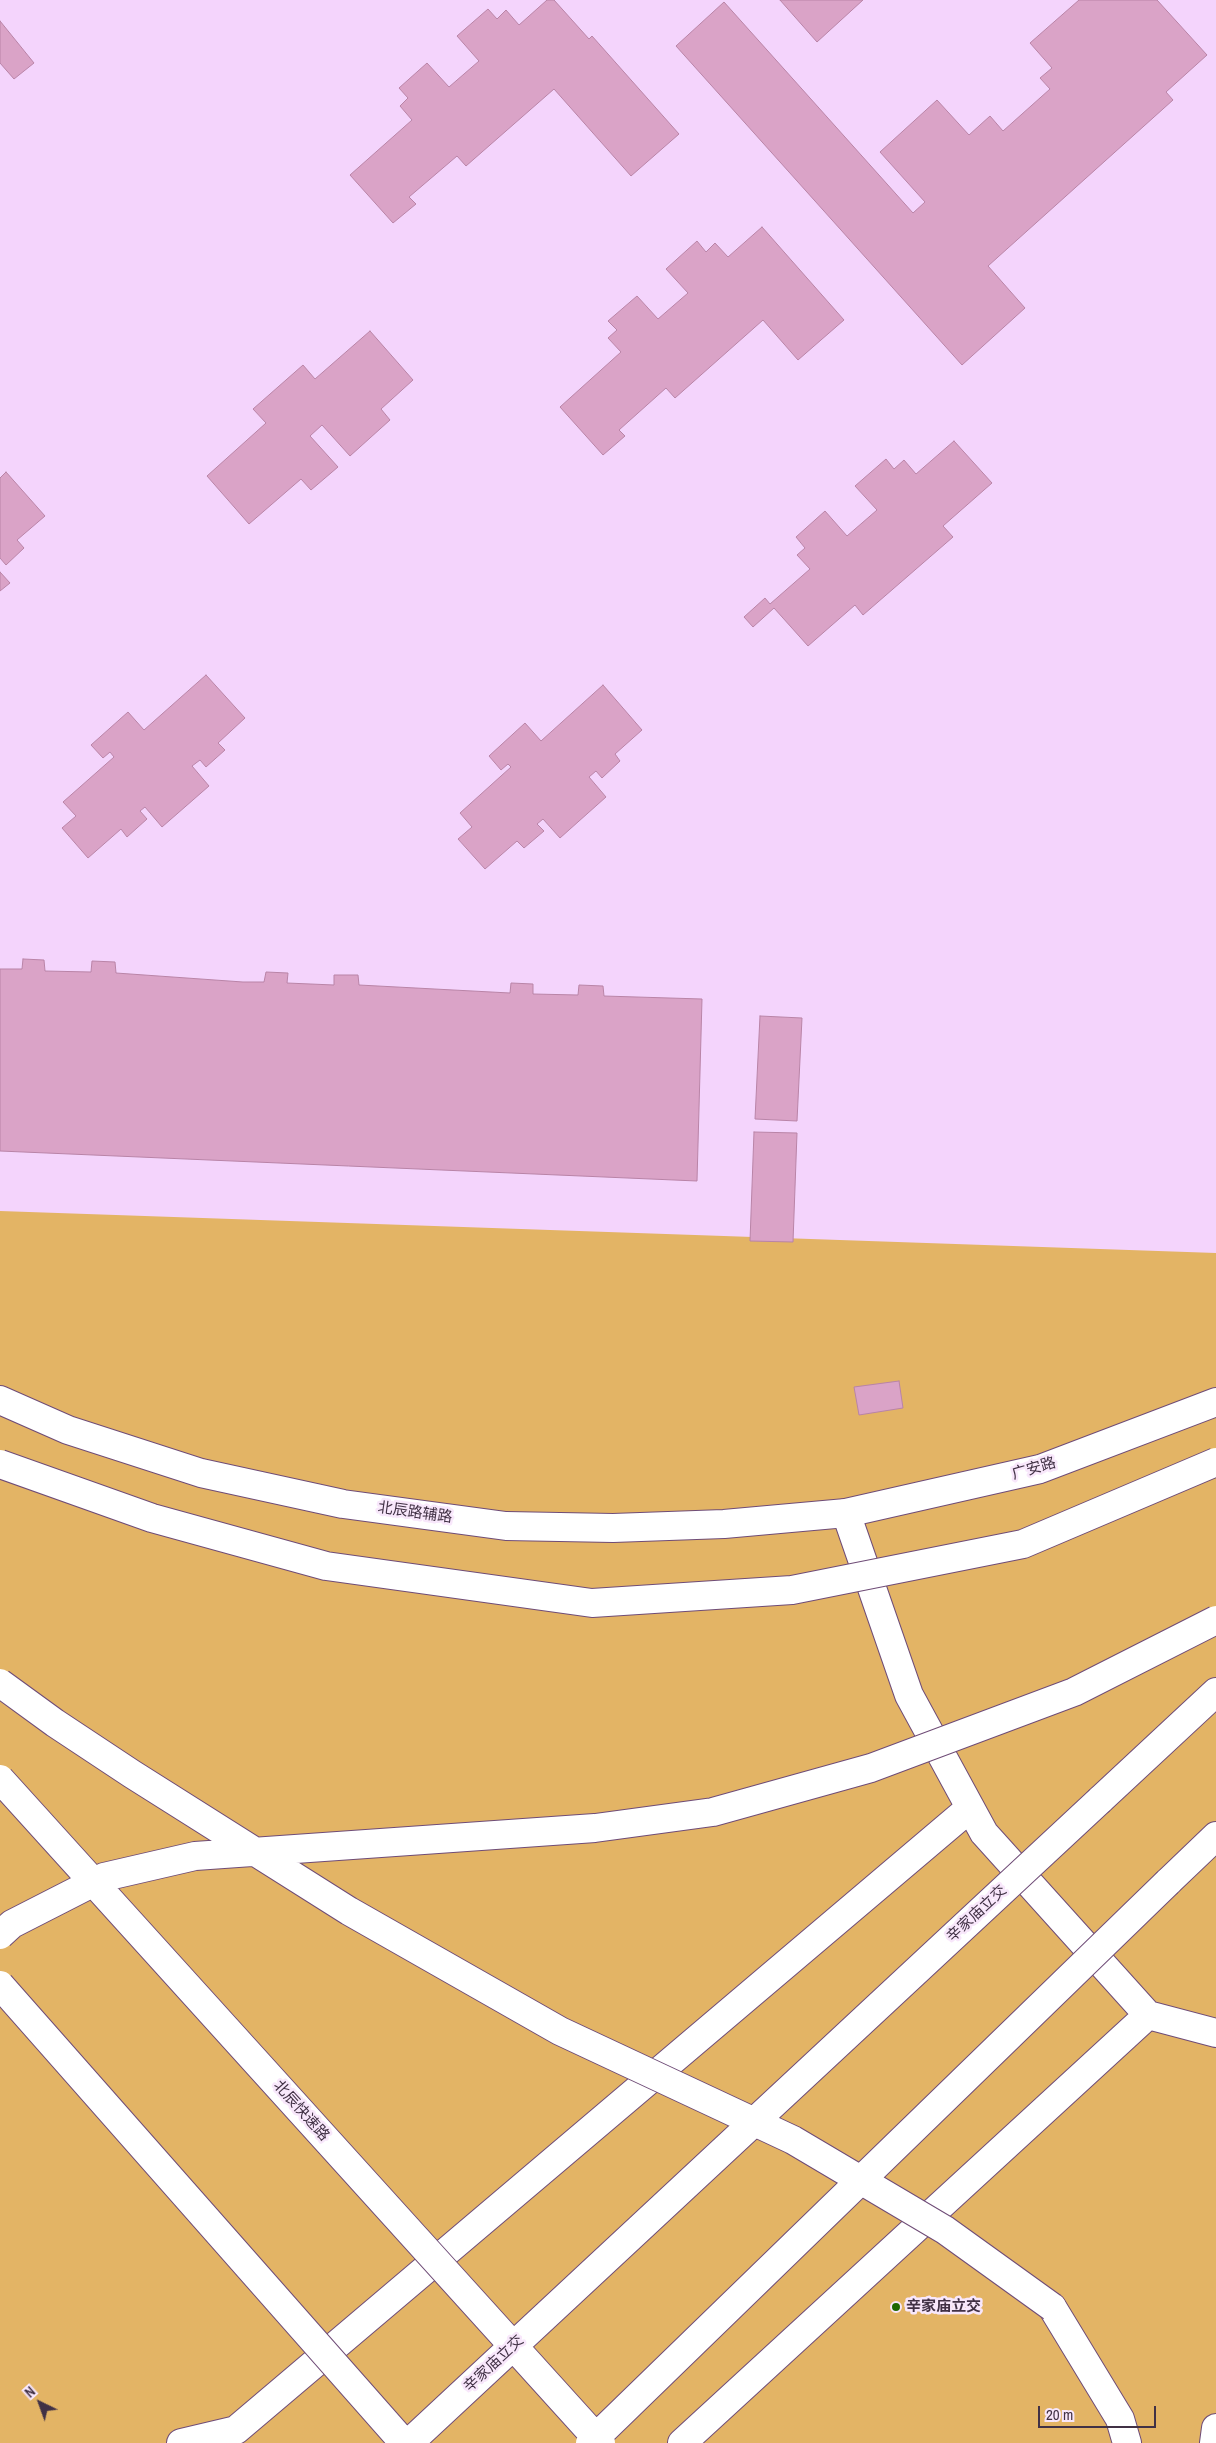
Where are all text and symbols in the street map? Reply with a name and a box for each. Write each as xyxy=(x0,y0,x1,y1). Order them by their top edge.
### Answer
street label: 广安路 xyxy=(1010,1454,1058,1484)
street label: 北辰路辅路 xyxy=(377,1499,453,1527)
street label: 辛家庙立交 xyxy=(943,1882,1011,1946)
street label: 北辰快速路 xyxy=(269,2077,333,2145)
place label: 辛家庙立交 xyxy=(906,2298,981,2316)
marker: 辛家庙立交 xyxy=(890,2301,902,2313)
street label: 辛家庙立交 xyxy=(460,2332,528,2396)
north arrow xyxy=(15,2378,65,2428)
text: N xyxy=(21,2382,39,2401)
scale bar xyxy=(1041,2396,1158,2428)
text: 20 m xyxy=(1046,2404,1073,2425)

